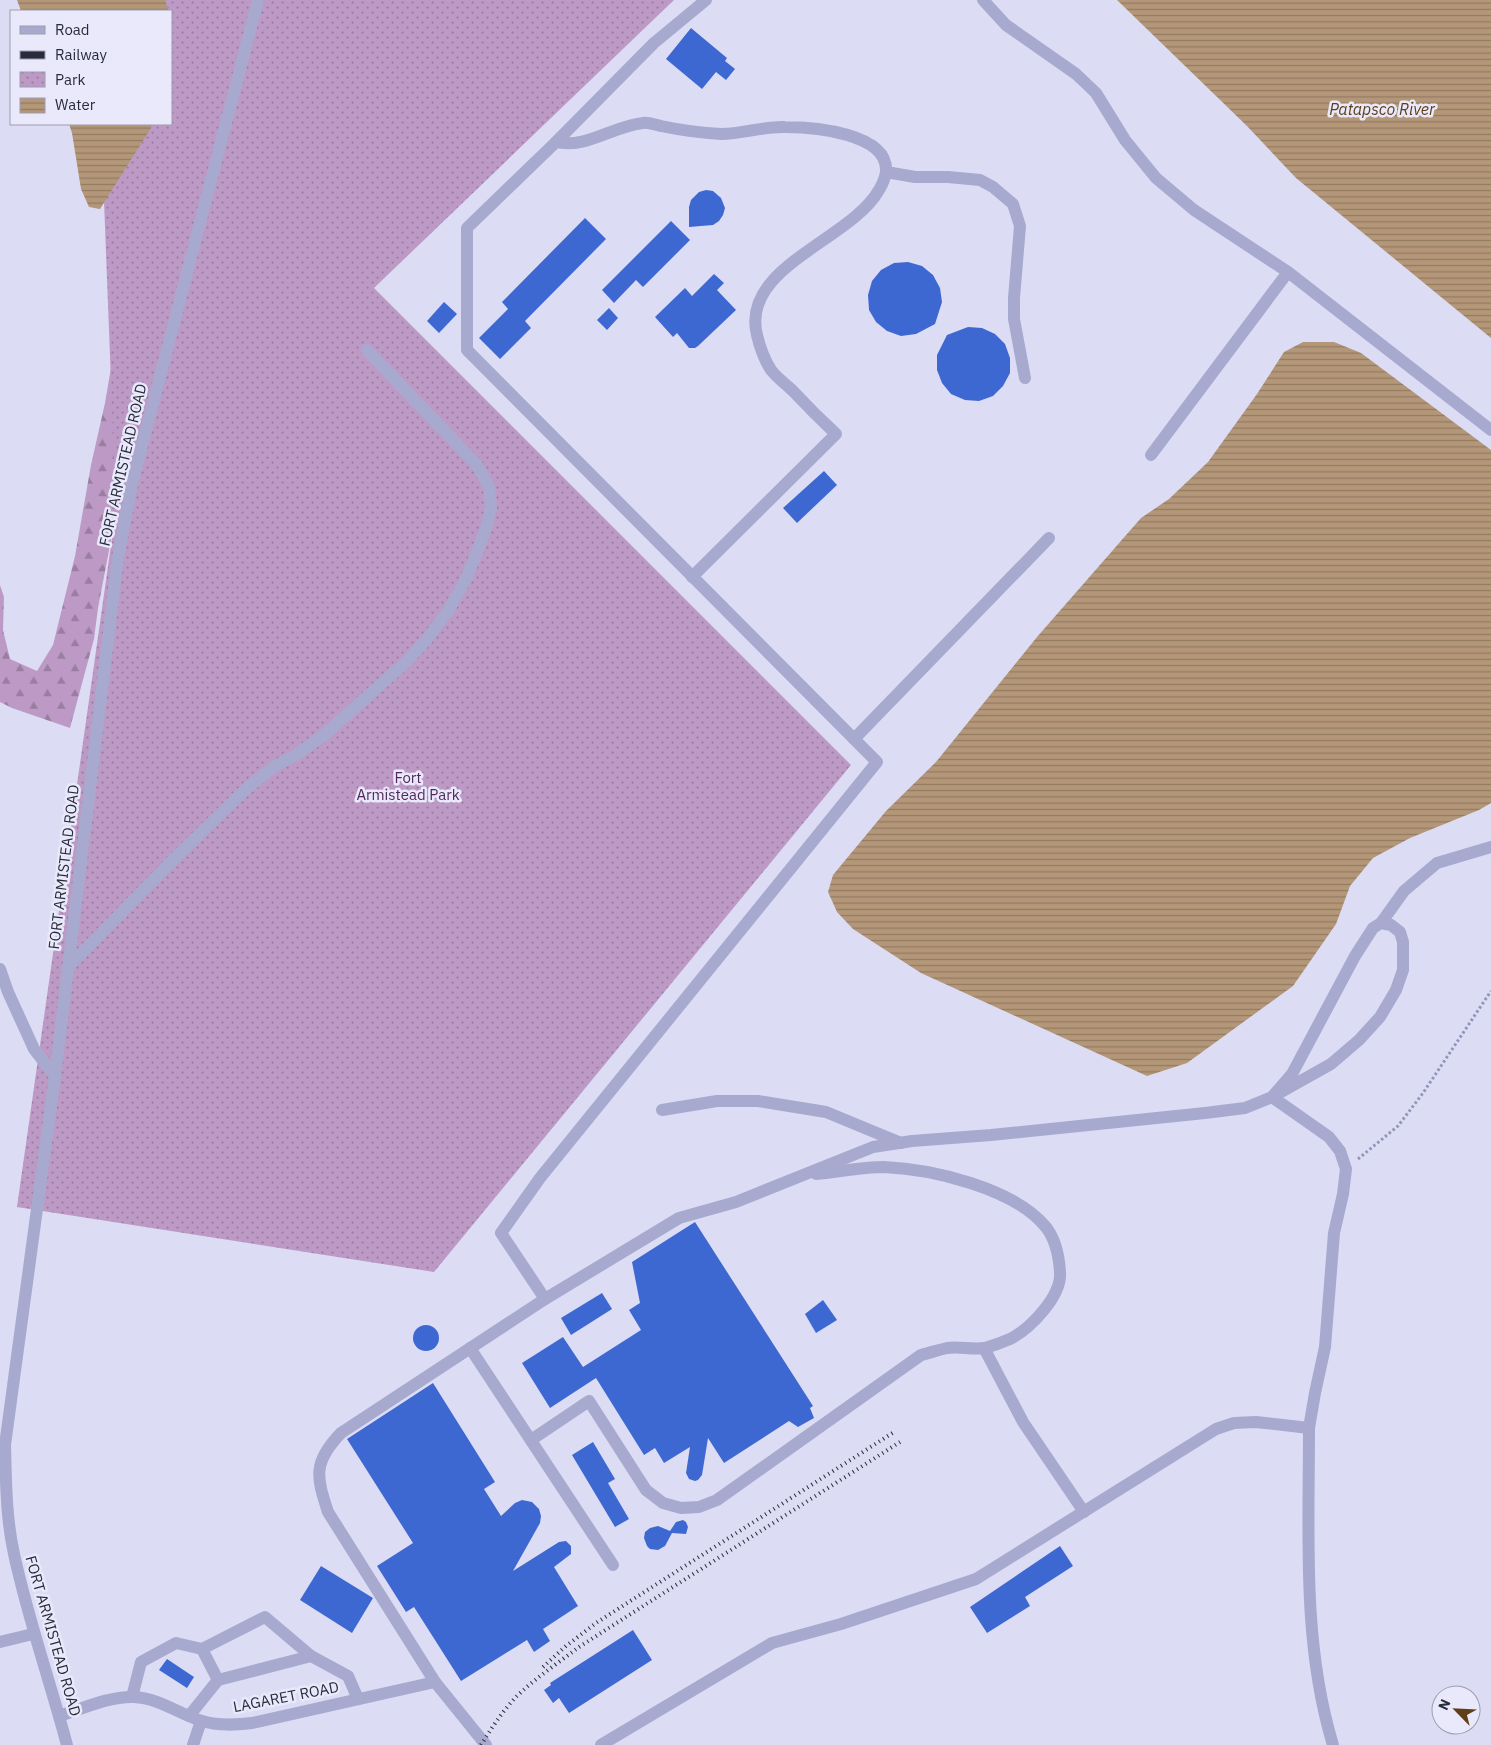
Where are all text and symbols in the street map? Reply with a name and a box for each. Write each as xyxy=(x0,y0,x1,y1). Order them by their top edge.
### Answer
legend xyxy=(10,10,172,125)
text: Road xyxy=(55,20,90,39)
text: Railway xyxy=(55,45,108,64)
text: Park xyxy=(55,70,85,89)
text: Water xyxy=(55,95,96,114)
water label: Patapsco River xyxy=(1329,99,1436,119)
street label: FORT ARMISTEAD ROAD xyxy=(95,382,150,548)
park label: Fort Armistead Park xyxy=(356,768,460,804)
street label: FORT ARMISTEAD ROAD xyxy=(44,783,83,951)
street label: FORT ARMISTEAD ROAD xyxy=(21,1553,86,1718)
street label: LAGARET ROAD xyxy=(231,1677,340,1716)
north arrow xyxy=(1431,1685,1481,1735)
text: N xyxy=(1434,1696,1454,1713)

